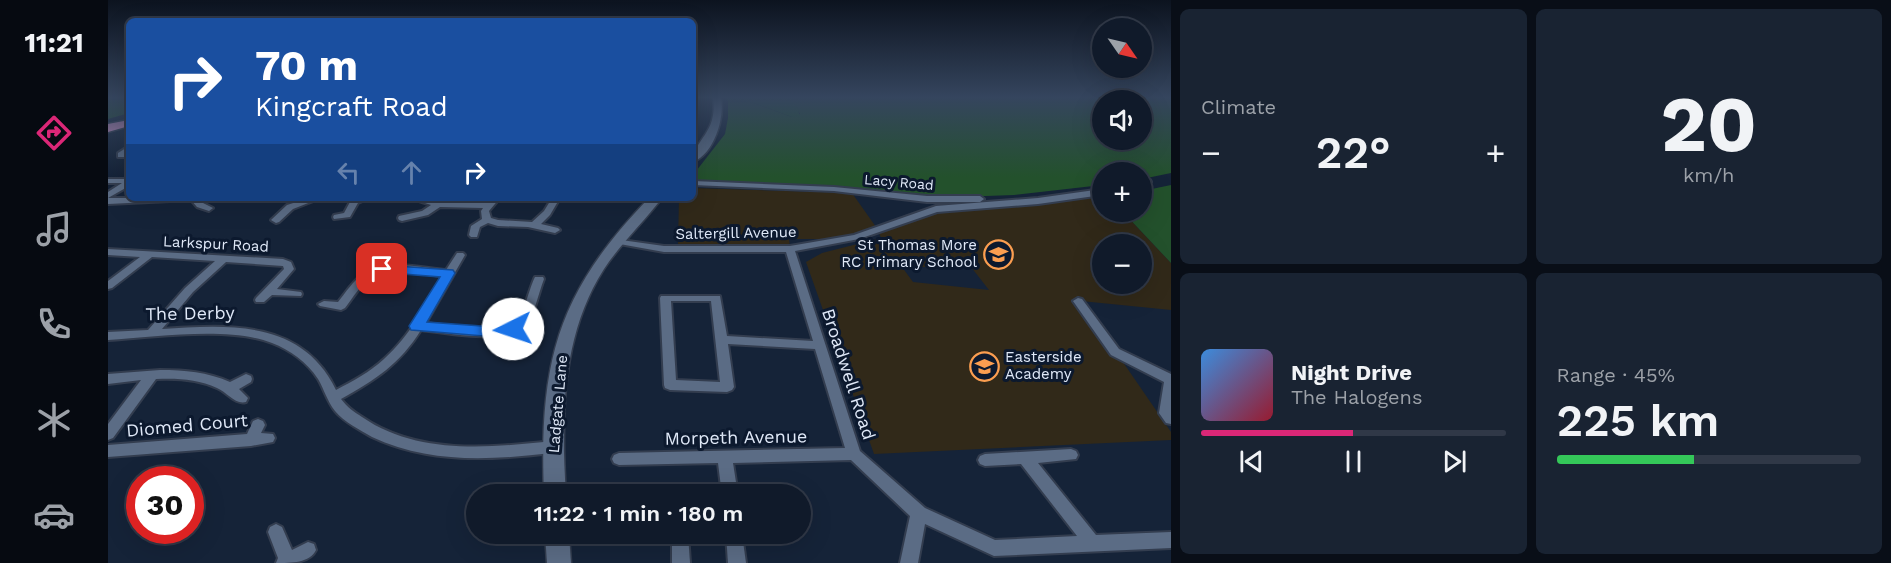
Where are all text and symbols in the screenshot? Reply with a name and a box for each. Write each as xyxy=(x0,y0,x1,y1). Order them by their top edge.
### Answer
north arrow xyxy=(1092,18,1152,78)
map controls xyxy=(1092,18,1152,294)
text: 11:21 xyxy=(24,27,84,59)
text: 70 m xyxy=(255,41,358,90)
icon: right xyxy=(156,42,234,120)
text: 20 xyxy=(1660,78,1757,170)
button: sound xyxy=(1092,90,1152,150)
text: Kingcraft Road xyxy=(255,91,448,123)
text: Climate xyxy=(1201,95,1276,119)
icon: directions xyxy=(33,112,75,154)
text: 22° xyxy=(1316,126,1391,179)
text: − xyxy=(1201,133,1221,172)
text: + xyxy=(1486,133,1505,172)
icon: left xyxy=(332,156,365,189)
icon: ahead xyxy=(395,156,428,189)
icon: right xyxy=(458,156,491,189)
button: + xyxy=(1092,162,1152,222)
text: km/h xyxy=(1683,163,1735,187)
street label: Lacy Road xyxy=(864,171,934,193)
icon: music xyxy=(33,208,75,250)
street label: Saltergill Avenue xyxy=(675,223,797,243)
street label: Larkspur Road xyxy=(163,232,269,256)
button: − xyxy=(1092,234,1152,294)
place label: St Thomas More RC Primary School xyxy=(841,236,977,271)
school or university icon: St Thomas More RC Primary School xyxy=(982,238,1014,270)
pin xyxy=(356,243,407,294)
icon: arrive xyxy=(365,252,398,285)
position arrow xyxy=(481,297,545,361)
street label: The Derby xyxy=(145,302,235,324)
icon: phone xyxy=(33,303,75,345)
street label: Broadwell Road xyxy=(818,306,880,442)
place label: Easterside Academy xyxy=(1005,348,1082,383)
school or university icon: Easterside Academy xyxy=(968,350,1000,382)
street label: Ladgate Lane xyxy=(545,354,571,454)
text: Night Drive xyxy=(1291,360,1412,385)
text: Range · 45% xyxy=(1557,363,1675,387)
text: The Halogens xyxy=(1291,385,1423,409)
text: 225 km xyxy=(1557,394,1719,447)
icon: climate xyxy=(33,399,75,441)
street label: Diomed Court xyxy=(125,409,249,441)
street label: Morpeth Avenue xyxy=(665,425,807,449)
icon: previous xyxy=(1235,445,1268,478)
icon: pause xyxy=(1337,445,1370,478)
icon: next xyxy=(1438,445,1471,478)
speed limit sign: 30 xyxy=(126,466,204,544)
icon: car xyxy=(33,494,75,536)
text: 11:22 · 1 min · 180 m xyxy=(534,501,743,526)

